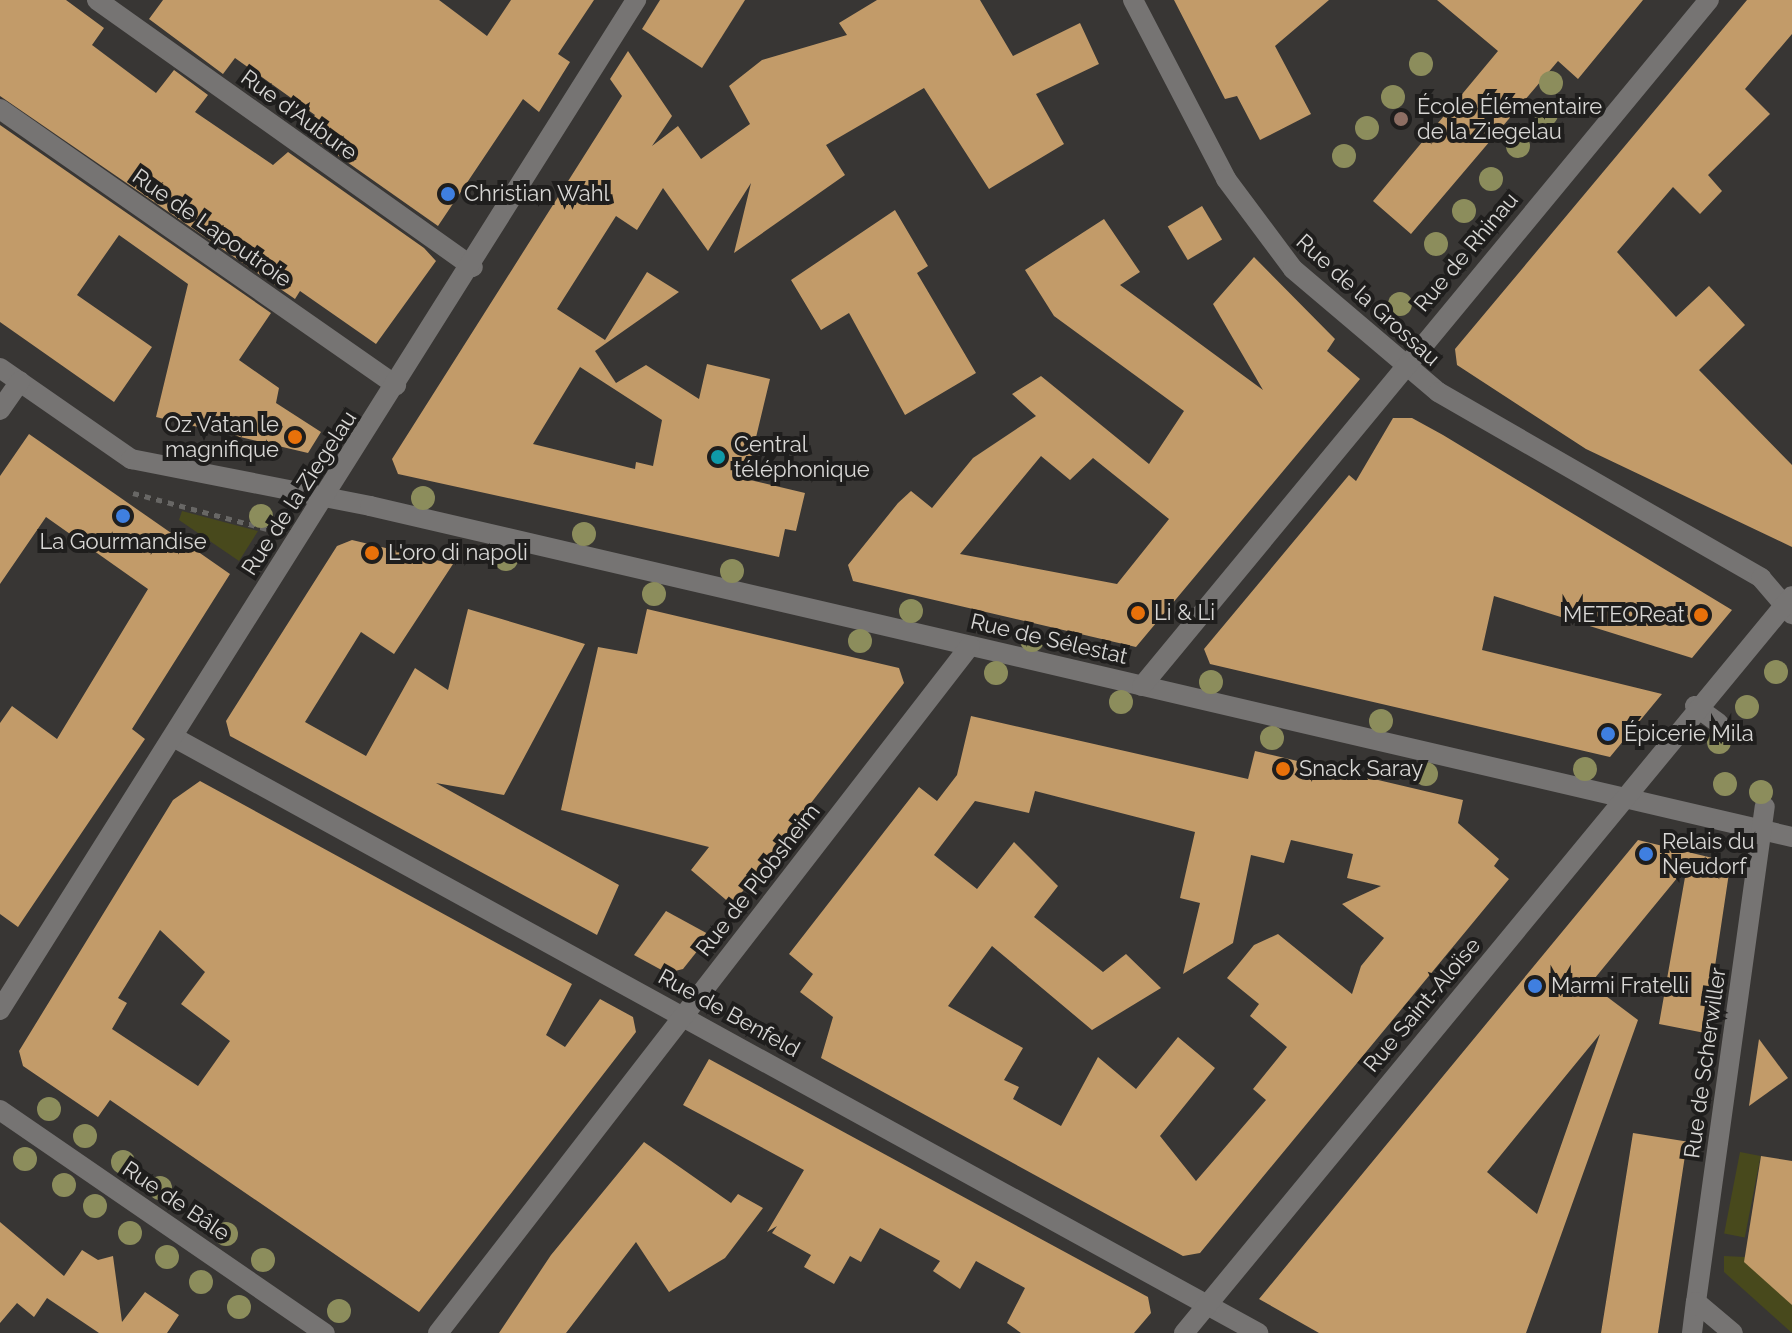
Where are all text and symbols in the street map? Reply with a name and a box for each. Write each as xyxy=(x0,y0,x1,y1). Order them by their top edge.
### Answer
street label: Rue d'Aubure xyxy=(236,64,362,166)
place label: École Élémentaire de la Ziegelau xyxy=(1417,93,1602,144)
marker: École Élémentaire de la Ziegelau xyxy=(1392,110,1410,128)
street label: Rue de Lapoutroie xyxy=(127,163,297,293)
place label: Christian Wahl xyxy=(464,181,610,207)
marker: Christian Wahl xyxy=(439,185,457,203)
street label: Rue de Rhinau xyxy=(1408,187,1524,317)
street label: Rue de la Grossau xyxy=(1291,229,1445,371)
street label: Rue de la Ziegelau xyxy=(236,406,362,580)
place label: Oz Vatan le magnifique xyxy=(164,411,279,462)
marker: Oz Vatan le magnifique xyxy=(286,428,304,446)
place label: Central téléphonique xyxy=(734,431,870,482)
marker: Central téléphonique xyxy=(709,448,727,466)
marker: La Gourmandise xyxy=(114,507,132,525)
place label: La Gourmandise xyxy=(39,529,207,555)
place label: L'oro di napoli xyxy=(388,540,528,566)
marker: L'oro di napoli xyxy=(363,544,381,562)
place label: Li & Li xyxy=(1154,600,1215,626)
place label: METEOReat xyxy=(1563,602,1685,628)
marker: Li & Li xyxy=(1129,604,1147,622)
marker: METEOReat xyxy=(1692,606,1710,624)
street label: Rue de Sélestat xyxy=(968,608,1130,670)
place label: Épicerie Mila xyxy=(1624,721,1754,747)
marker: Épicerie Mila xyxy=(1599,725,1617,743)
place label: Snack Saray xyxy=(1299,756,1423,782)
marker: Snack Saray xyxy=(1274,760,1292,778)
street label: Rue de Plobsheim xyxy=(690,799,826,961)
place label: Relais du Neudorf xyxy=(1662,828,1755,880)
marker: Relais du Neudorf xyxy=(1637,845,1655,863)
street label: Rue Saint-Aloïse xyxy=(1358,932,1486,1078)
street label: Rue de Benfeld xyxy=(654,963,804,1063)
street label: Rue de Scherwiller xyxy=(1679,966,1731,1160)
place label: Marmi Fratelli xyxy=(1551,973,1689,999)
marker: Marmi Fratelli xyxy=(1526,977,1544,995)
street label: Rue de Bâle xyxy=(117,1156,235,1246)

